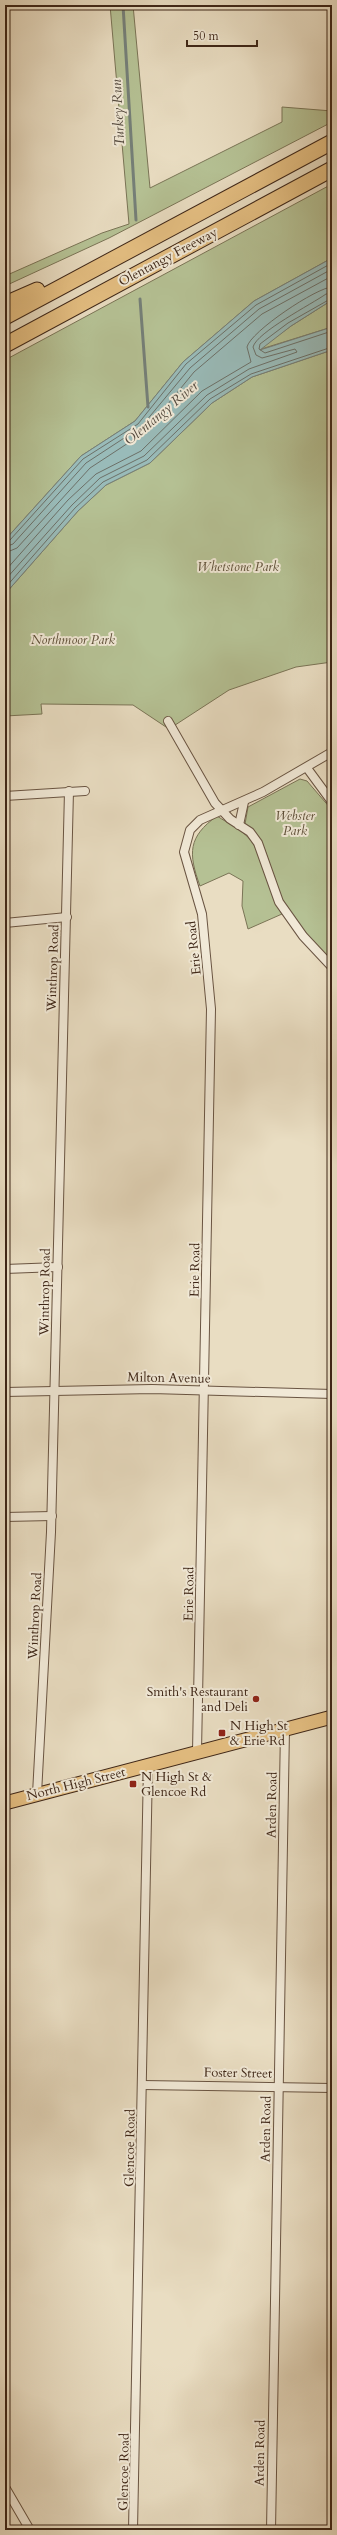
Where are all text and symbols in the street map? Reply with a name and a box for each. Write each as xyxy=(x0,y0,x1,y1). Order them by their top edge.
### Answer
scale bar xyxy=(187,22,257,48)
text: 50 m xyxy=(193,28,220,44)
water label: Turkey Run xyxy=(107,79,129,147)
street label: Olentangy Freeway xyxy=(115,223,221,291)
water label: Olentangy River xyxy=(120,376,202,450)
park label: Whetstone Park xyxy=(197,558,280,576)
park label: Northmoor Park xyxy=(31,631,116,649)
park label: Webster Park xyxy=(275,807,316,840)
street label: Erie Road xyxy=(182,920,206,976)
street label: Winthrop Road xyxy=(42,924,64,1013)
street label: Erie Road xyxy=(186,1243,204,1297)
street label: Winthrop Road xyxy=(35,1248,55,1337)
street label: Milton Avenue xyxy=(127,1368,211,1388)
street label: Erie Road xyxy=(180,1567,198,1621)
street label: Winthrop Road xyxy=(24,1572,46,1661)
place label: Smith's Restaurant and Deli xyxy=(147,1683,248,1716)
marker: Smith's Restaurant and Deli xyxy=(251,1694,261,1704)
place label: N High St & Erie Rd xyxy=(230,1717,288,1750)
marker: N High St & Erie Rd xyxy=(217,1728,227,1738)
street label: North High Street xyxy=(25,1763,127,1805)
place label: N High St & Glencoe Rd xyxy=(141,1768,212,1801)
street label: Arden Road xyxy=(262,1772,282,1838)
marker: N High St & Glencoe Rd xyxy=(128,1779,138,1789)
street label: Foster Street xyxy=(204,2063,272,2083)
street label: Arden Road xyxy=(256,2096,276,2162)
street label: Glencoe Road xyxy=(120,2109,140,2187)
street label: Arden Road xyxy=(250,2420,270,2486)
street label: Glencoe Road xyxy=(114,2433,134,2511)

